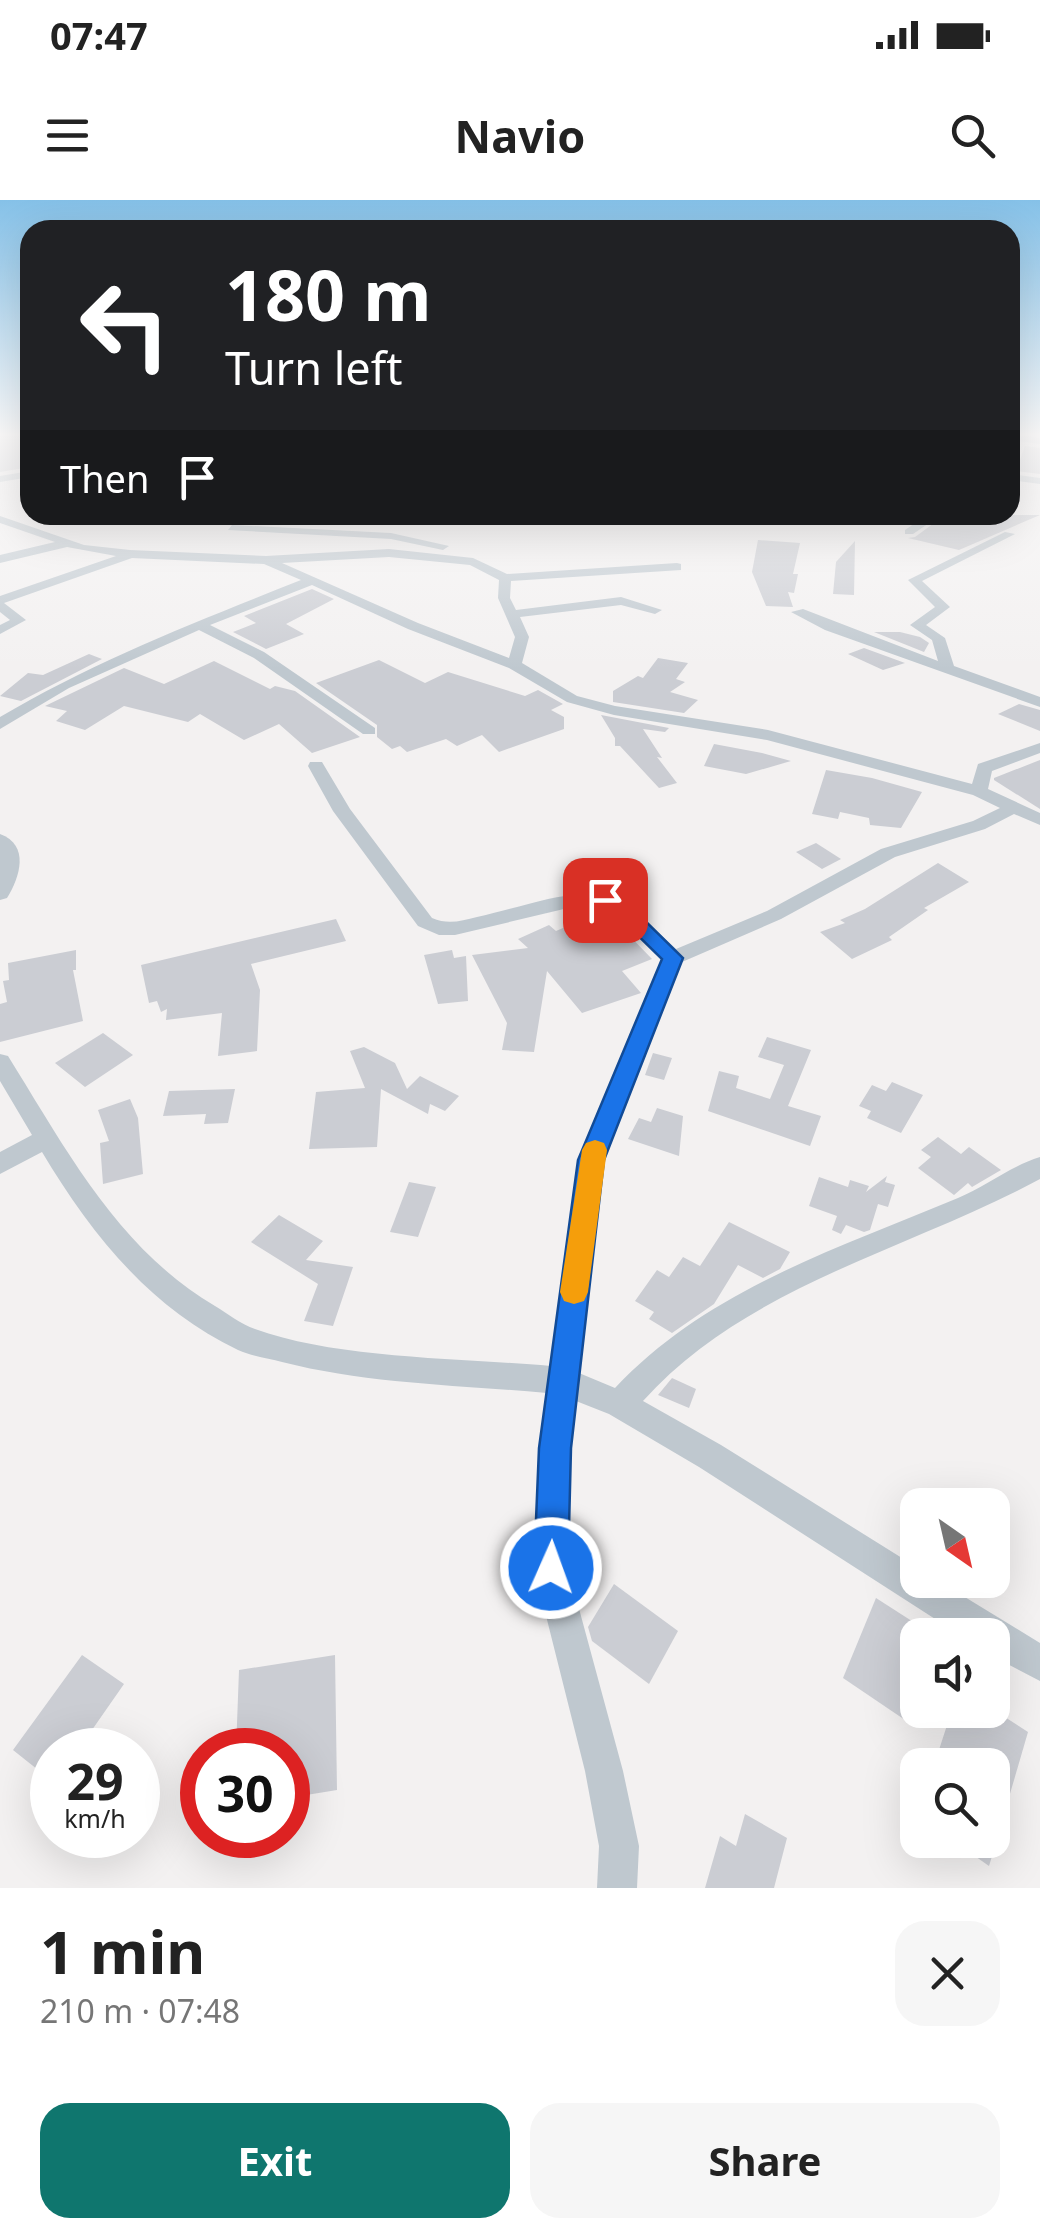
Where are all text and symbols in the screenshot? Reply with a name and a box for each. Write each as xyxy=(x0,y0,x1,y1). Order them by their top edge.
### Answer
text: 07:47 xyxy=(50,9,148,61)
text: Navio xyxy=(455,105,585,166)
icon: menu xyxy=(40,108,95,163)
icon: search xyxy=(945,108,1000,163)
text: 180 m xyxy=(225,246,432,342)
icon: left xyxy=(60,260,190,390)
text: Turn left xyxy=(225,337,402,398)
icon: arrive xyxy=(170,450,225,505)
text: Then xyxy=(60,452,150,504)
pin xyxy=(563,858,648,943)
icon: arrive xyxy=(578,873,633,928)
north arrow xyxy=(900,1488,1010,1598)
map controls xyxy=(900,1488,1010,1858)
position arrow xyxy=(499,1516,603,1620)
button: sound xyxy=(900,1618,1010,1728)
speed limit sign: 30 xyxy=(180,1728,310,1858)
text: 29 xyxy=(66,1747,124,1815)
button: search xyxy=(900,1748,1010,1858)
text: km/h xyxy=(64,1801,126,1835)
text: 1 min xyxy=(40,1910,205,1992)
button: close xyxy=(895,1921,1000,2026)
text: 210 m · 07:48 xyxy=(40,1989,240,2032)
button: Exit xyxy=(40,2103,510,2218)
button: Share xyxy=(530,2103,1000,2218)

